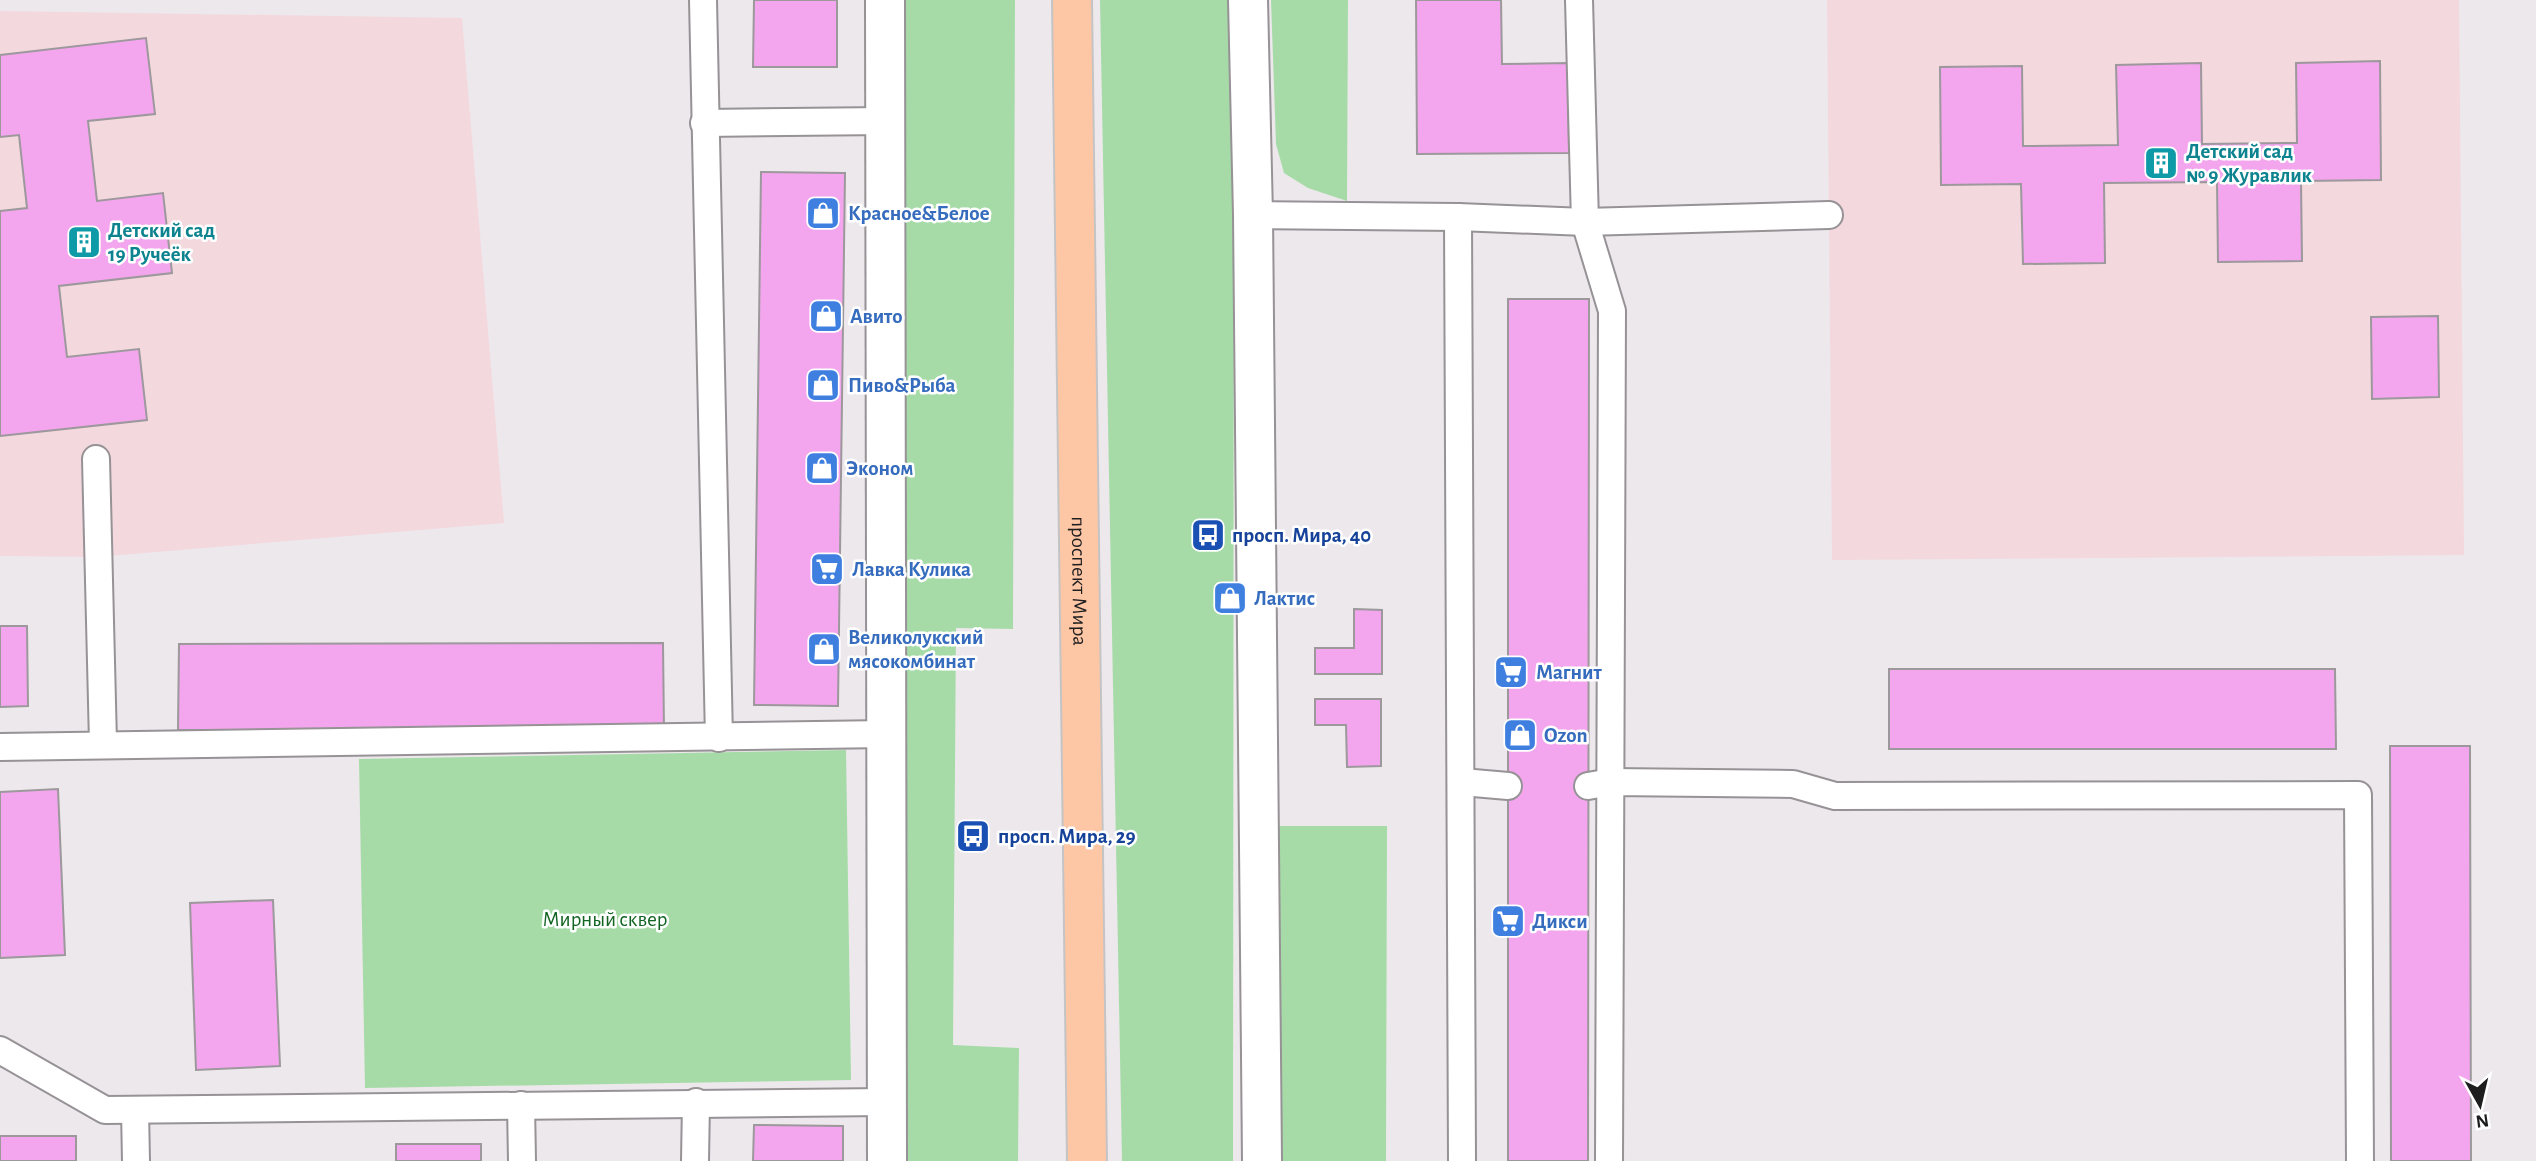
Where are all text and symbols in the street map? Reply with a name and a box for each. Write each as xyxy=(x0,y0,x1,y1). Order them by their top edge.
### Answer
place label: Детский сад № 9 Журавлик xyxy=(2186,141,2313,186)
building icon: Детский сад № 9 Журавлик xyxy=(2142,144,2180,182)
shop icon: Красное&Белое xyxy=(804,194,842,232)
place label: Красное&Белое xyxy=(848,203,990,224)
place label: Детский сад 19 Ручеёк xyxy=(108,220,215,265)
building icon: Детский сад 19 Ручеёк xyxy=(65,223,103,261)
shop icon: Авито xyxy=(807,297,845,335)
place label: Авито xyxy=(850,306,902,327)
shop icon: Пиво&Рыба xyxy=(804,366,842,404)
place label: Пиво&Рыба xyxy=(848,375,956,396)
shop icon: Эконом xyxy=(803,449,841,487)
place label: Эконом xyxy=(846,458,913,479)
street label: проспект Мира xyxy=(1068,516,1091,646)
bus stop icon: просп. Мира, 40 xyxy=(1189,516,1227,554)
place label: просп. Мира, 40 xyxy=(1232,525,1371,546)
supermarket icon: Лавка Кулика xyxy=(808,550,846,588)
place label: Лавка Кулика xyxy=(852,559,971,580)
shop icon: Лактис xyxy=(1211,579,1249,617)
place label: Лактис xyxy=(1254,588,1315,609)
place label: Великолукский мясокомбинат xyxy=(848,627,983,672)
shop icon: Великолукский мясокомбинат xyxy=(805,630,843,668)
supermarket icon: Магнит xyxy=(1492,653,1530,691)
place label: Магнит xyxy=(1536,662,1602,683)
shop icon: Ozon xyxy=(1501,716,1539,754)
place label: Ozon xyxy=(1544,725,1588,746)
bus stop icon: просп. Мира, 29 xyxy=(954,817,992,855)
place label: просп. Мира, 29 xyxy=(998,826,1136,847)
supermarket icon: Дикси xyxy=(1489,902,1527,940)
park label: Мирный сквер xyxy=(543,909,667,930)
place label: Дикси xyxy=(1532,911,1588,932)
north arrow xyxy=(2445,1070,2515,1140)
text: N xyxy=(2474,1110,2490,1131)

